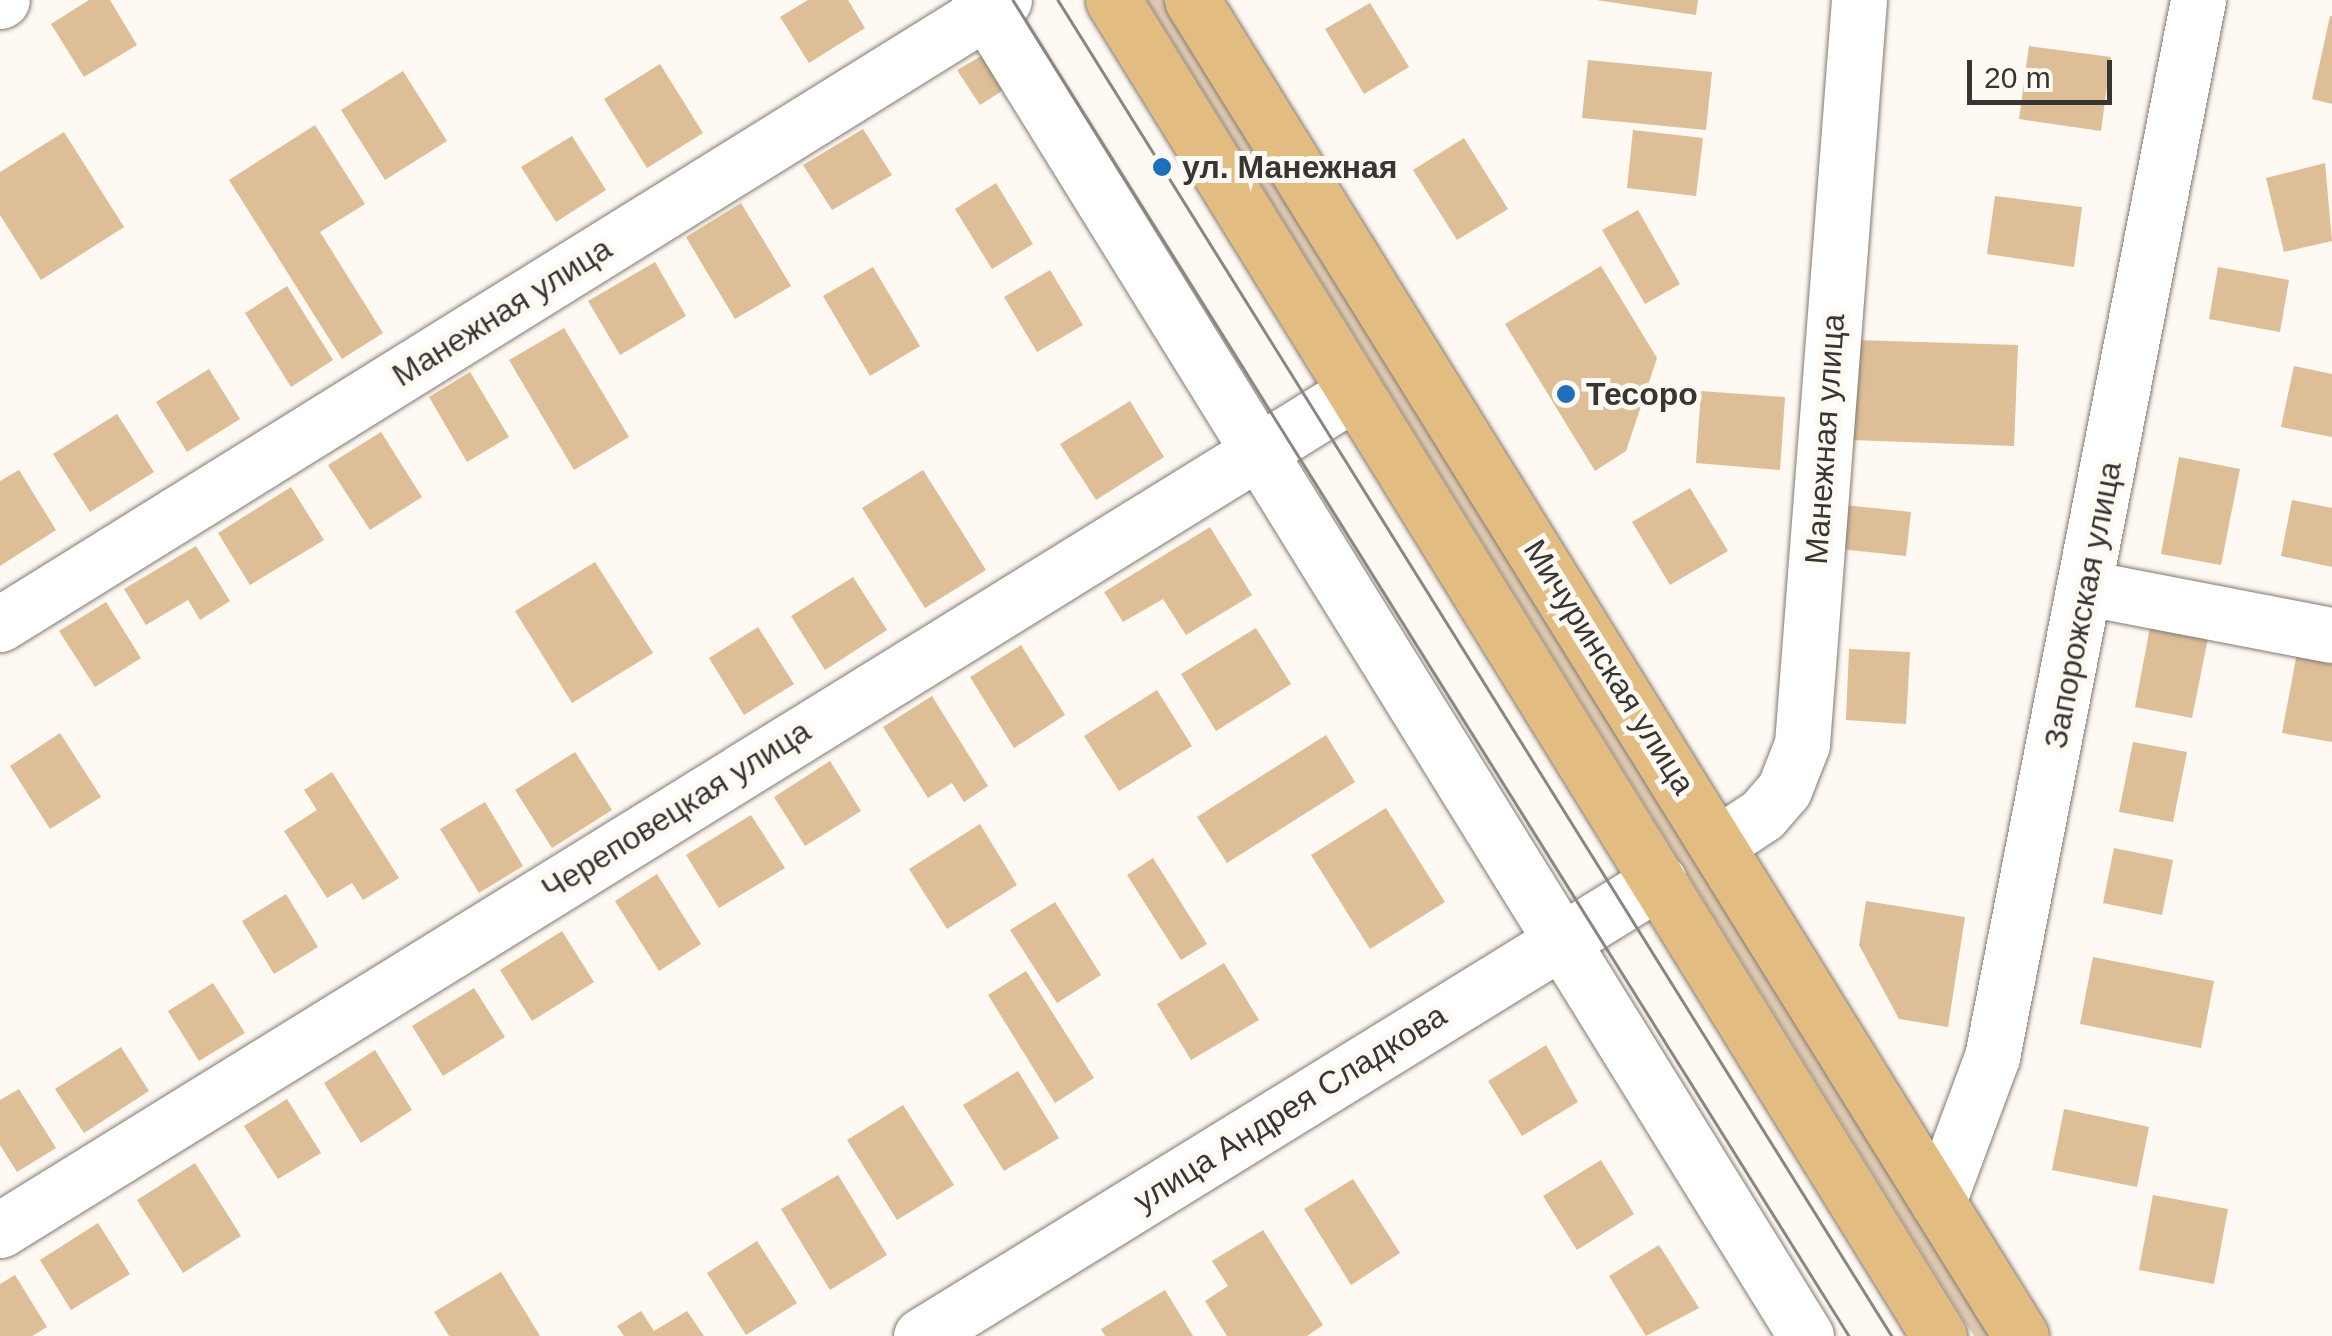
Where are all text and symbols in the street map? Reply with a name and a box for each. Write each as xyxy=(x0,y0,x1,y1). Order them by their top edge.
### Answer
scale bar xyxy=(1972,40,2117,102)
text: 20 m xyxy=(1984,61,2051,94)
place label: ул. Манежная xyxy=(1182,148,1398,186)
marker: ул. Манежная xyxy=(1151,156,1173,178)
street label: Манежная улица xyxy=(385,229,619,395)
street label: Манежная улица xyxy=(1797,312,1853,566)
place label: Тесоро xyxy=(1586,375,1698,413)
marker: Тесоро xyxy=(1555,383,1577,405)
street label: Запорожская улица xyxy=(2036,458,2130,752)
street label: Мичуринская улица xyxy=(1515,533,1703,801)
street label: Череповецкая улица xyxy=(535,712,817,908)
street label: улица Андрея Сладкова xyxy=(1127,996,1453,1220)

